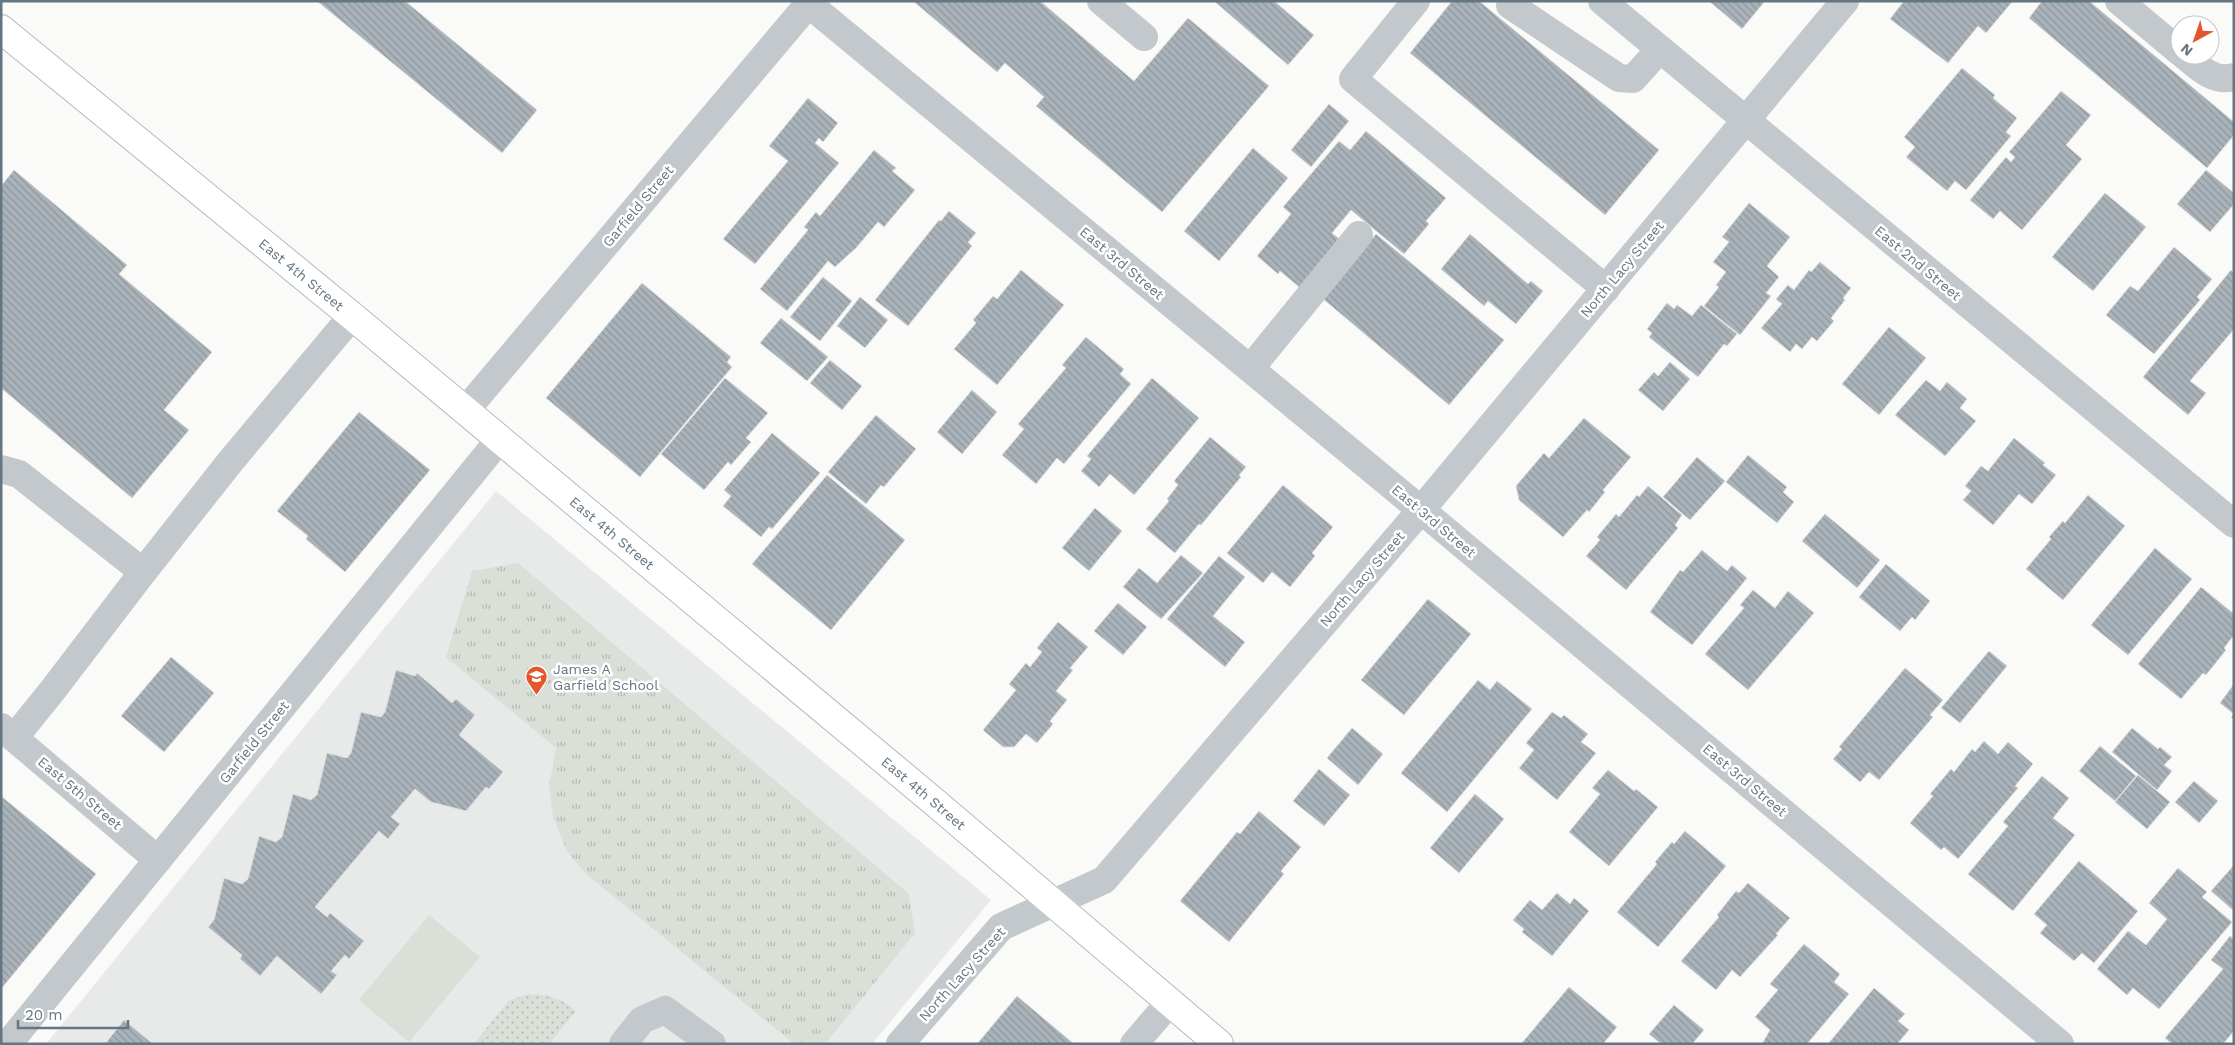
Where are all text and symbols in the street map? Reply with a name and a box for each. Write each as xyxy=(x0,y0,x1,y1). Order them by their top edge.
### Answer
north arrow xyxy=(2170,15,2220,65)
text: N xyxy=(2178,40,2196,59)
street label: Garfield Street xyxy=(599,162,677,250)
street label: North Lacy Street xyxy=(1577,217,1667,320)
street label: East 2nd Street xyxy=(1872,222,1964,304)
street label: East 3rd Street xyxy=(1077,223,1167,303)
street label: East 4th Street xyxy=(256,235,347,314)
street label: East 3rd Street xyxy=(1389,481,1479,561)
street label: East 4th Street xyxy=(567,493,658,573)
street label: North Lacy Street xyxy=(1316,528,1408,630)
place label: James A Garfield School xyxy=(553,661,659,693)
school or university icon: James A Garfield School xyxy=(525,665,549,696)
street label: Garfield Street xyxy=(216,698,292,786)
street label: East 3rd Street xyxy=(1700,740,1790,820)
street label: East 5th Street xyxy=(35,753,125,833)
street label: East 4th Street xyxy=(878,753,969,833)
street label: North Lacy Street xyxy=(916,924,1008,1024)
scale bar xyxy=(18,998,128,1030)
text: 20 m xyxy=(25,1006,63,1024)

